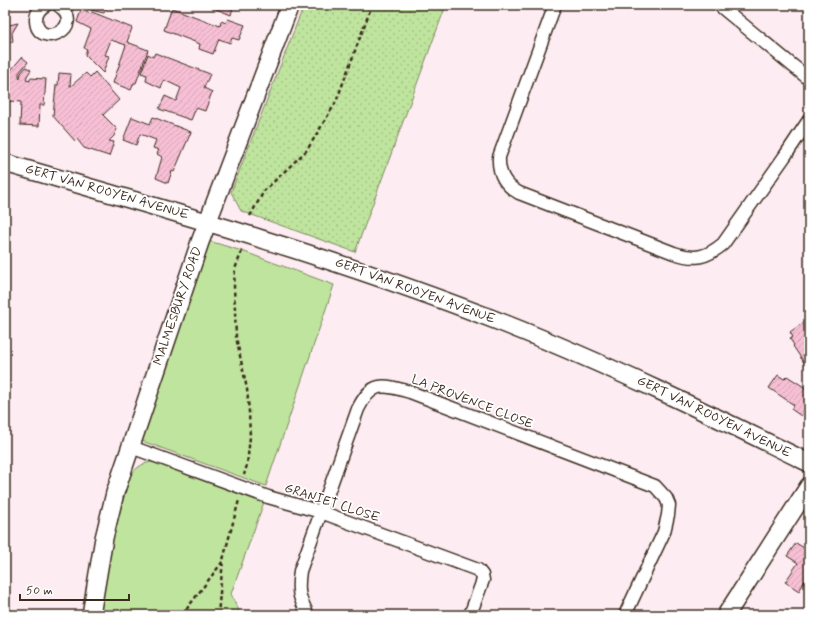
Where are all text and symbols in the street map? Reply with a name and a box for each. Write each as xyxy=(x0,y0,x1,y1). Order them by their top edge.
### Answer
street label: GERT VAN ROOYEN AVENUE xyxy=(23,160,191,224)
street label: MALMESBURY ROAD xyxy=(150,244,206,368)
street label: GERT VAN ROOYEN AVENUE xyxy=(332,254,498,328)
street label: LA PROVENCE CLOSE xyxy=(409,371,536,433)
street label: GERT VAN ROOYEN AVENUE xyxy=(634,372,794,462)
street label: GRANIET CLOSE xyxy=(282,480,382,526)
scale bar xyxy=(20,576,129,602)
text: 50 m xyxy=(26,583,53,599)

